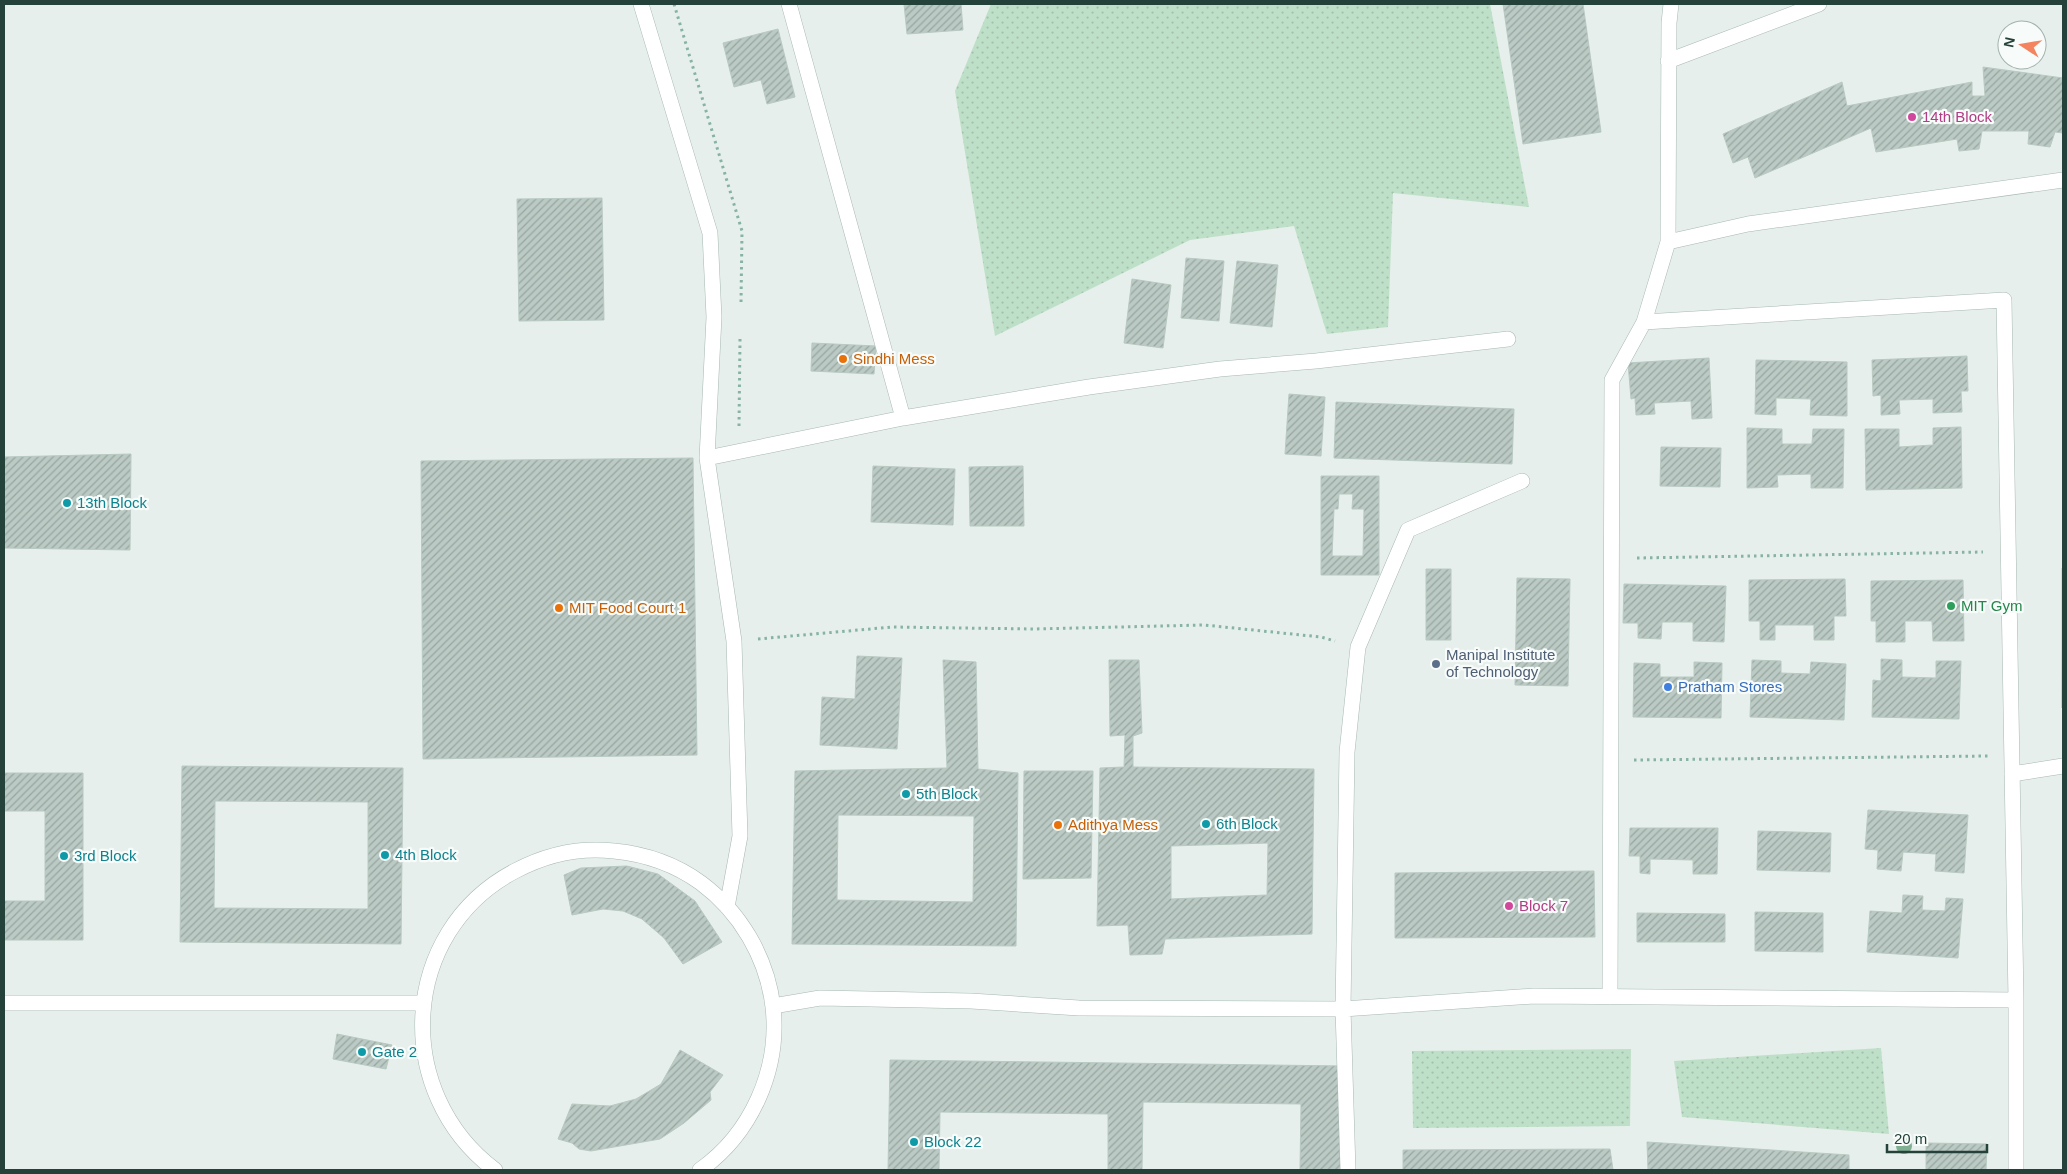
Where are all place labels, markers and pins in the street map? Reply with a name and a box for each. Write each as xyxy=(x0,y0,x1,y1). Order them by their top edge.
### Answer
place label: 14th Block xyxy=(1922,108,1993,125)
marker: 14th Block xyxy=(1906,111,1918,123)
place label: Sindhi Mess xyxy=(853,350,935,367)
marker: Sindhi Mess xyxy=(837,353,849,365)
place label: 13th Block xyxy=(77,494,148,511)
marker: 13th Block xyxy=(61,497,73,509)
place label: MIT Gym xyxy=(1961,597,2022,614)
place label: MIT Food Court 1 xyxy=(569,599,686,616)
marker: MIT Gym xyxy=(1945,600,1957,612)
marker: MIT Food Court 1 xyxy=(553,602,565,614)
place label: Manipal Institute of Technology xyxy=(1446,646,1555,680)
marker: Manipal Institute of Technology xyxy=(1430,658,1442,670)
place label: Pratham Stores xyxy=(1678,678,1782,695)
marker: Pratham Stores xyxy=(1662,681,1674,693)
place label: 5th Block xyxy=(916,785,978,802)
marker: 5th Block xyxy=(900,788,912,800)
place label: 6th Block xyxy=(1216,815,1278,832)
place label: Adithya Mess xyxy=(1068,816,1158,833)
marker: 6th Block xyxy=(1200,818,1212,830)
marker: Adithya Mess xyxy=(1052,819,1064,831)
place label: 4th Block xyxy=(395,846,457,863)
place label: 3rd Block xyxy=(74,847,137,864)
marker: 4th Block xyxy=(379,849,391,861)
marker: 3rd Block xyxy=(58,850,70,862)
place label: Block 7 xyxy=(1519,897,1568,914)
marker: Block 7 xyxy=(1503,900,1515,912)
place label: Gate 2 xyxy=(372,1043,417,1060)
marker: Gate 2 xyxy=(356,1046,368,1058)
place label: Block 22 xyxy=(924,1133,982,1150)
marker: Block 22 xyxy=(908,1136,920,1148)

